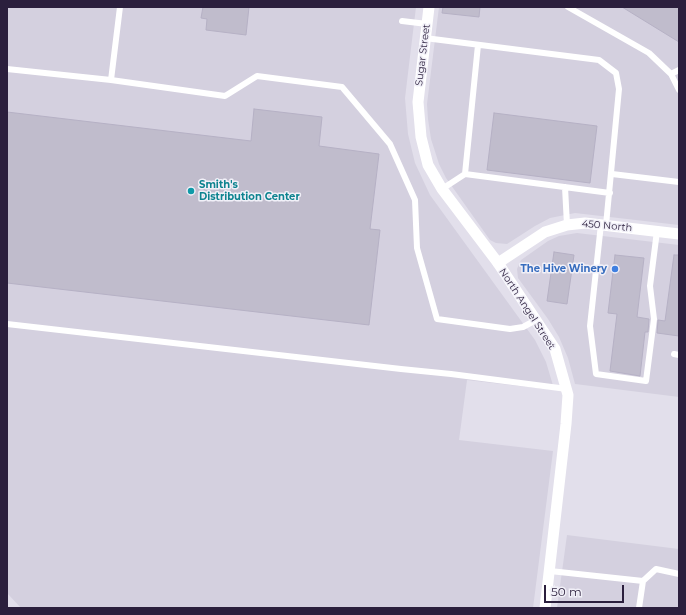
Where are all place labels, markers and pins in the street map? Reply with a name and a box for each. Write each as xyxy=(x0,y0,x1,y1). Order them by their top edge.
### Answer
place label: Smith's Distribution Center xyxy=(199,179,300,202)
marker: Smith's Distribution Center xyxy=(186,186,196,196)
place label: The Hive Winery xyxy=(521,263,607,275)
marker: The Hive Winery xyxy=(610,264,620,274)

